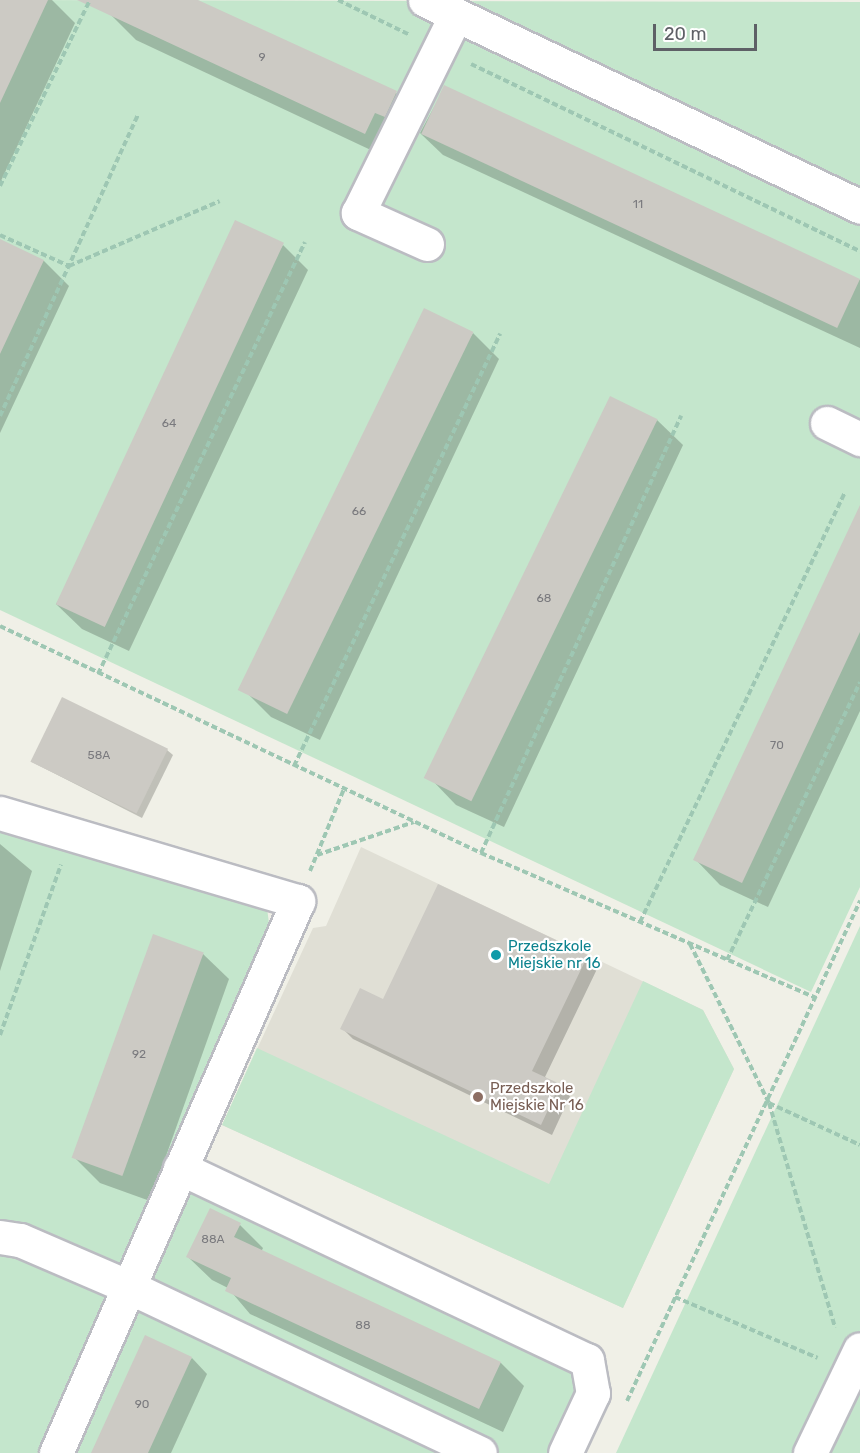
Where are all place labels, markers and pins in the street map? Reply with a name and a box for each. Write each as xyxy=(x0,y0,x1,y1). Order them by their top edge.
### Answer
place label: Przedszkole Miejskie nr 16 xyxy=(508,937,601,972)
marker: Przedszkole Miejskie nr 16 xyxy=(489,948,503,962)
place label: Przedszkole Miejskie Nr 16 xyxy=(490,1079,584,1114)
marker: Przedszkole Miejskie Nr 16 xyxy=(471,1090,485,1104)

